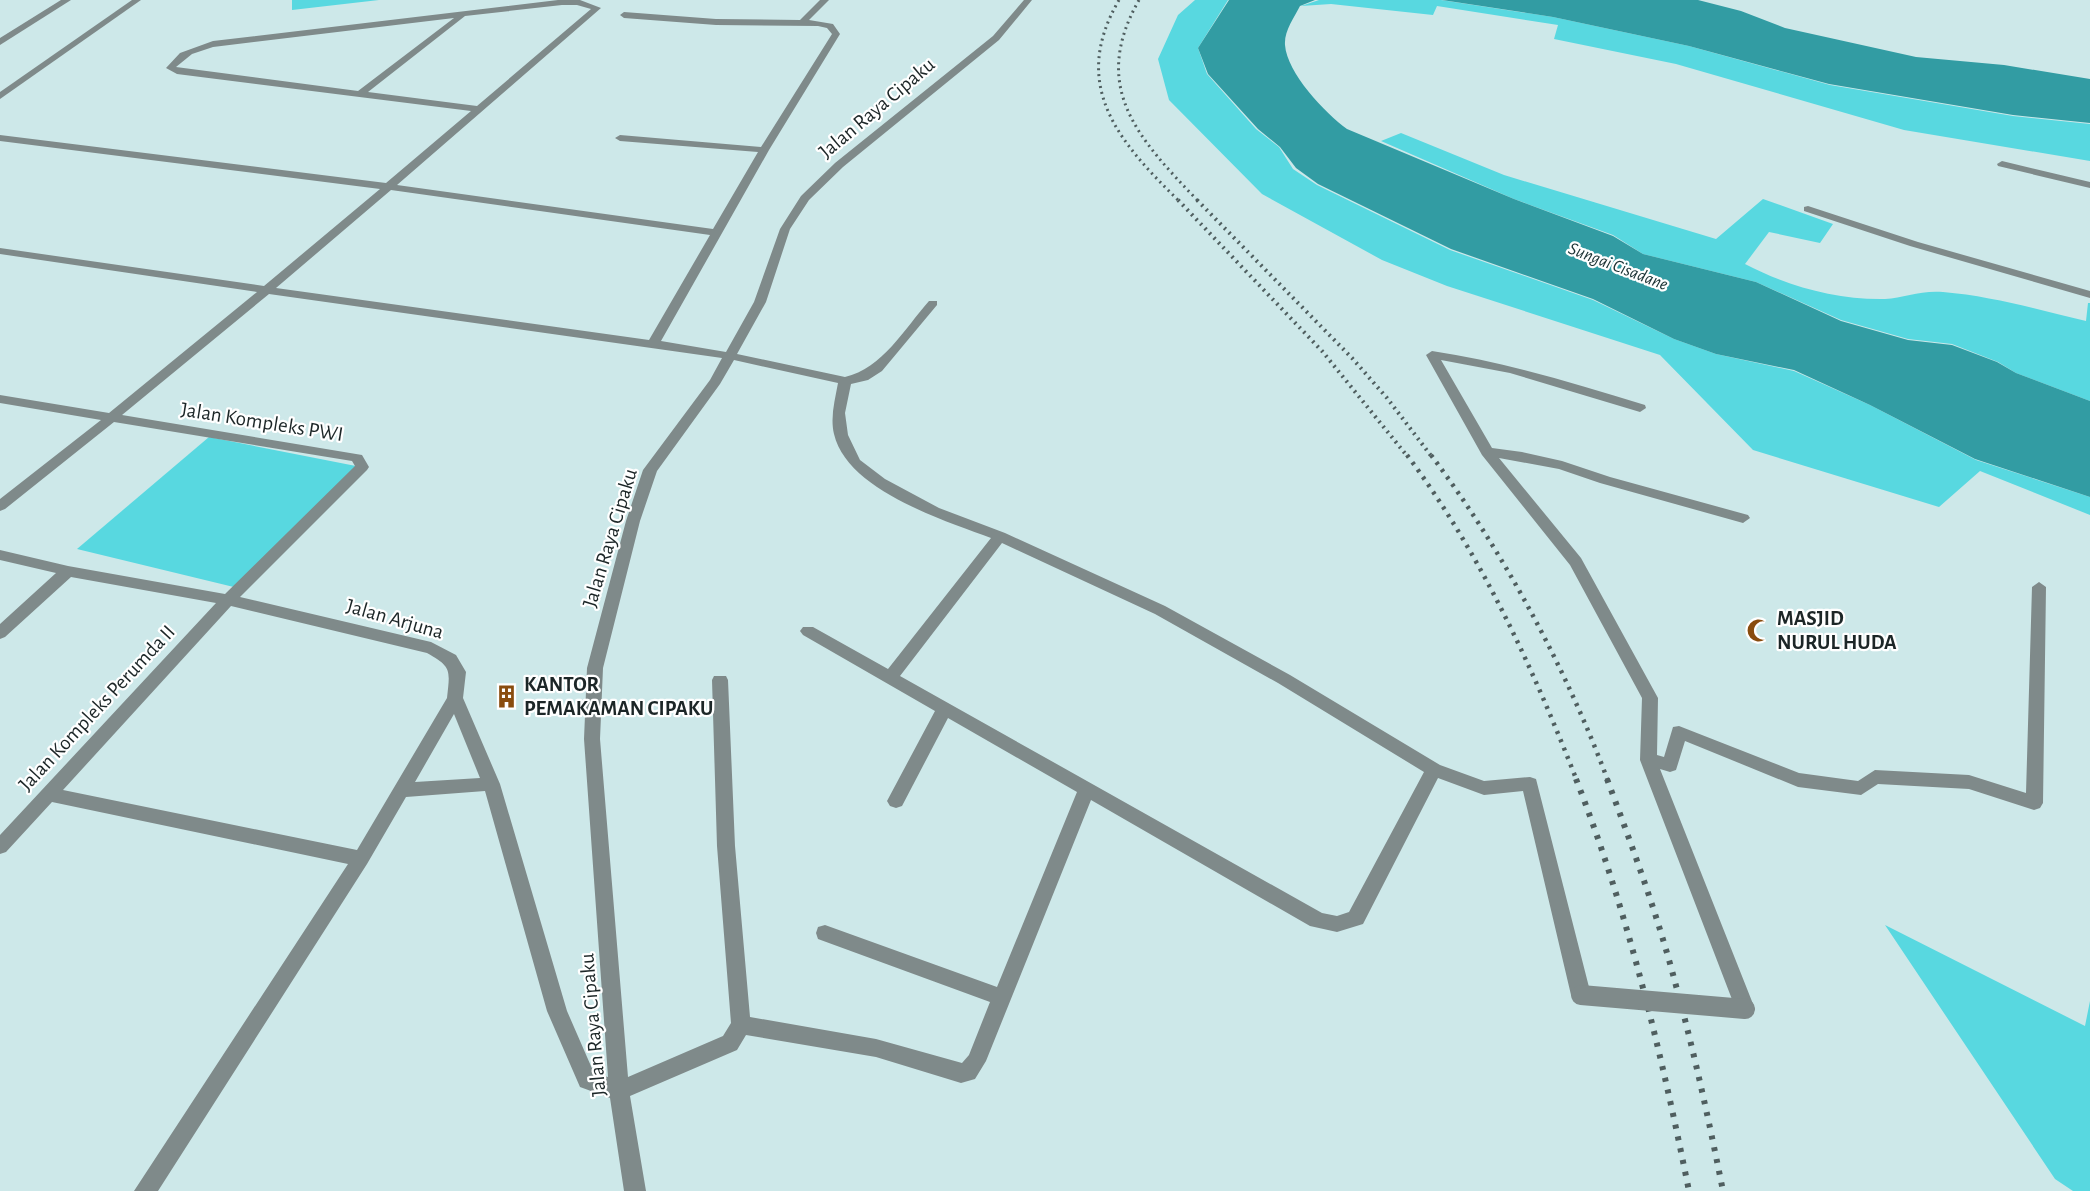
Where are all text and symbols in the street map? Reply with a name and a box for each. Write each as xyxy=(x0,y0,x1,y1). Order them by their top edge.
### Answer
street label: Jalan Raya Cipaku xyxy=(815,54,939,162)
water label: Sungai Cisadane xyxy=(1566,240,1670,294)
street label: Jalan Kompleks PWI xyxy=(179,399,345,445)
street label: Jalan Raya Cipaku xyxy=(579,466,641,610)
street label: Jalan Arjuna xyxy=(344,595,446,643)
place label: MASJID NURUL HUDA xyxy=(1777,608,1897,653)
mosque icon: MASJID NURUL HUDA xyxy=(1746,617,1772,643)
street label: Jalan Kompleks Perumda II xyxy=(15,621,179,795)
place label: KANTOR PEMAKAMAN CIPAKU xyxy=(524,674,713,719)
building icon: KANTOR PEMAKAMAN CIPAKU xyxy=(493,683,519,709)
street label: Jalan Raya Cipaku xyxy=(576,952,610,1098)

